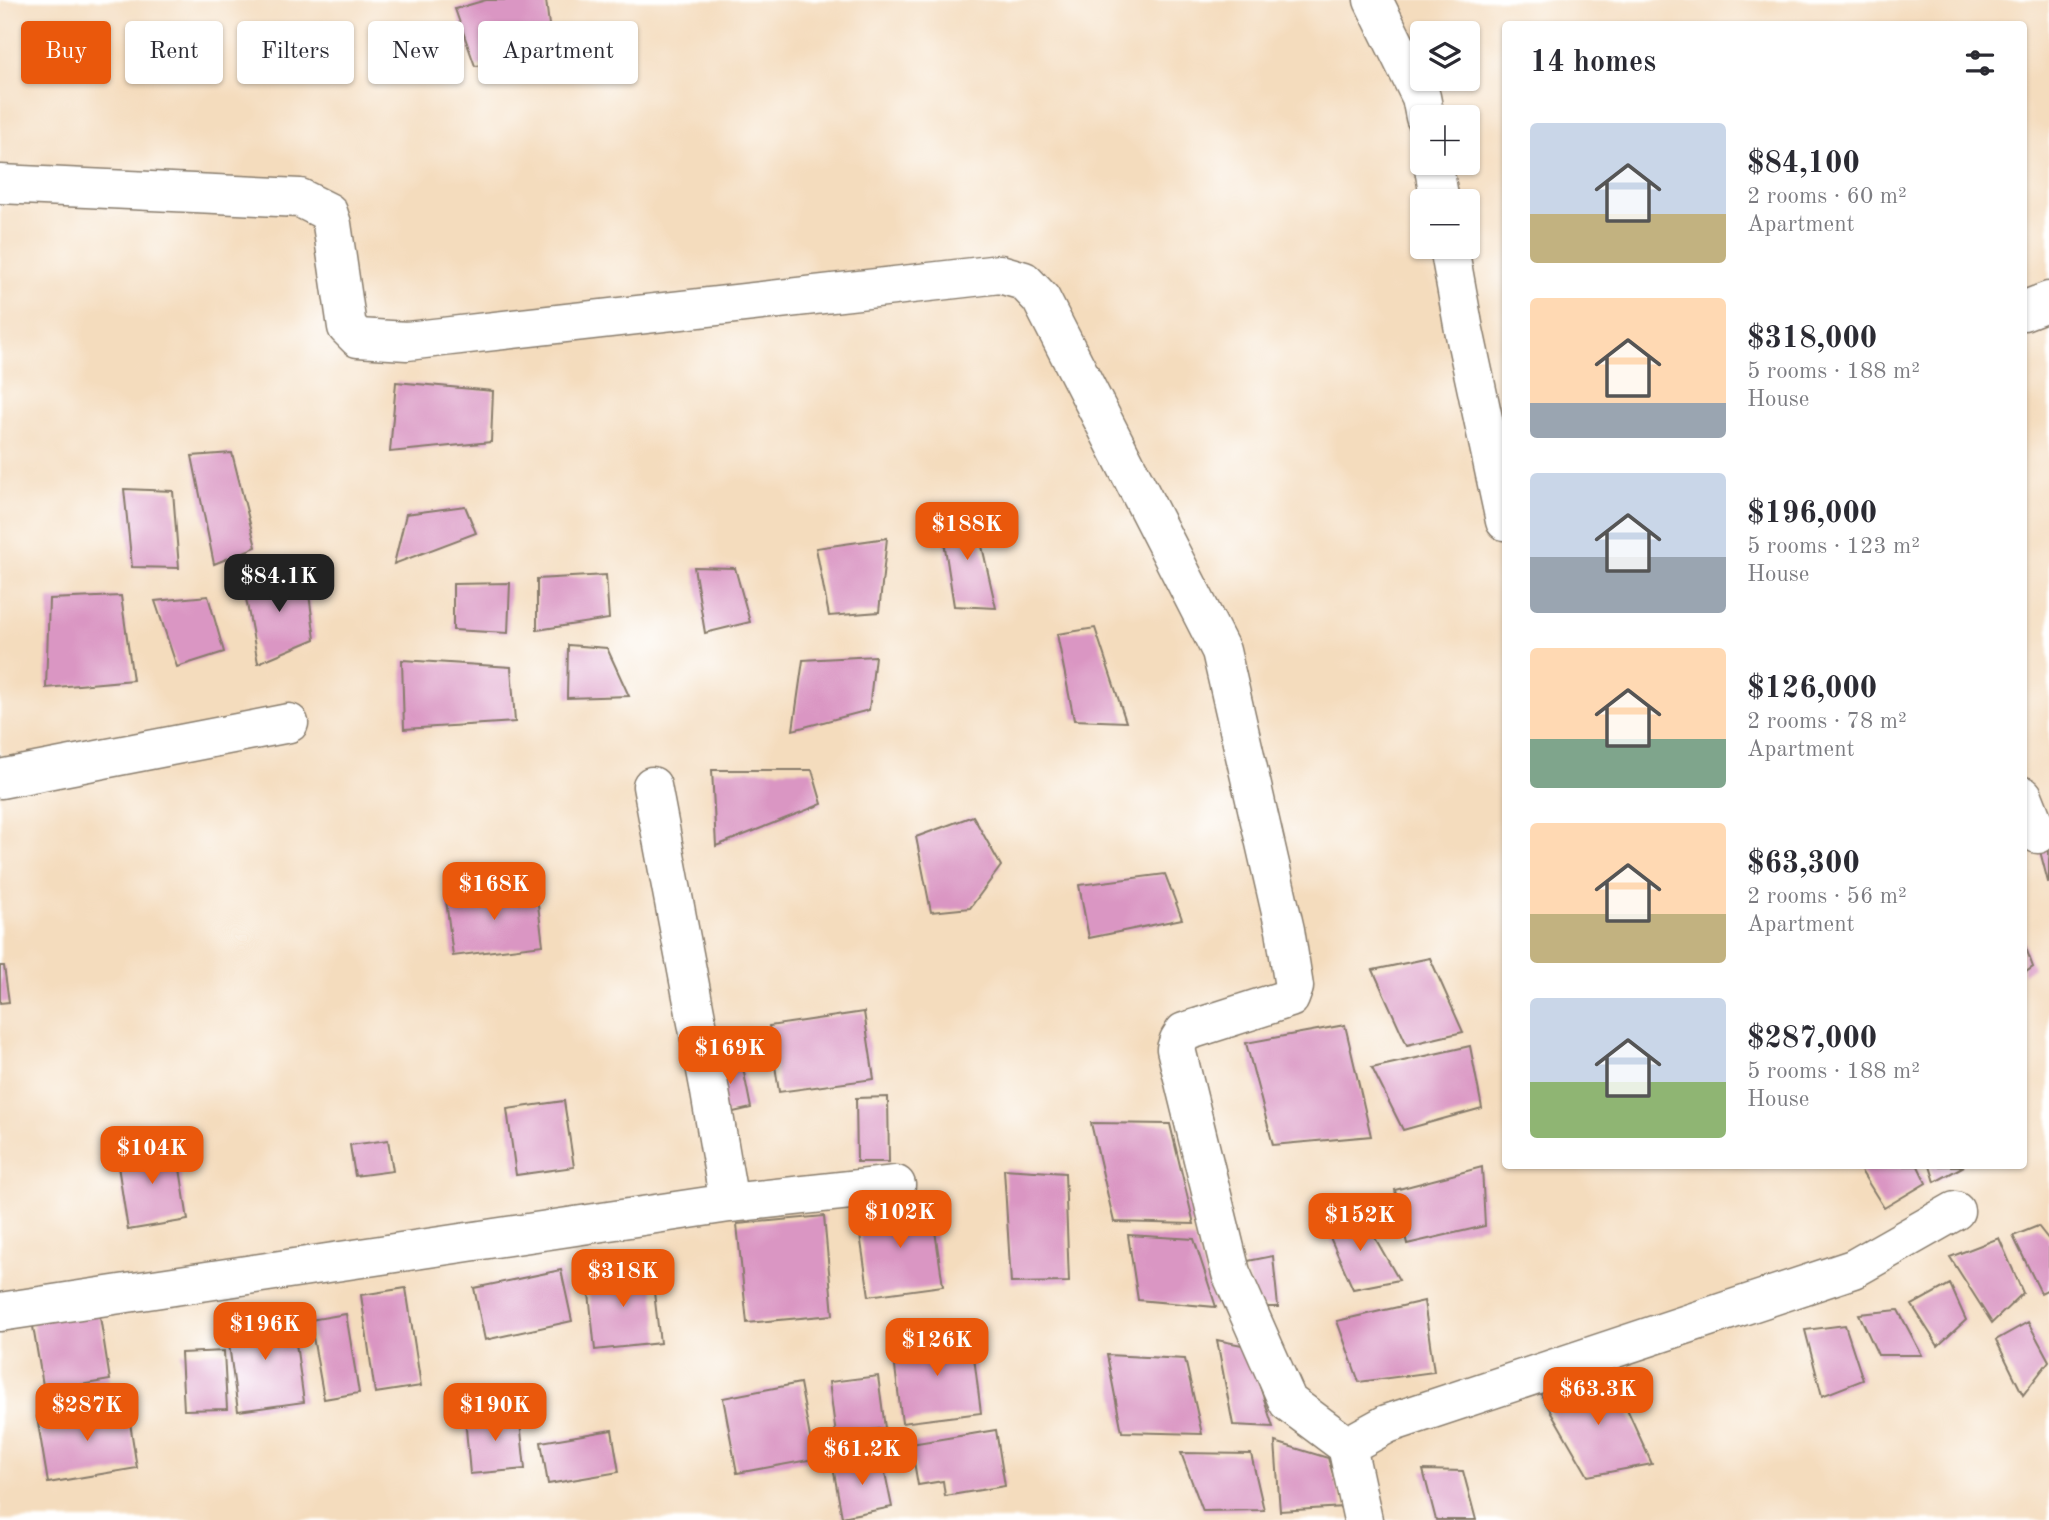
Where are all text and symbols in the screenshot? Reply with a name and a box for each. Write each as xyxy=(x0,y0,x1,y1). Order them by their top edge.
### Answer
chip: Buy xyxy=(21,21,111,84)
chip: Rent xyxy=(125,21,223,84)
chip: Filters xyxy=(237,21,354,84)
chip: New xyxy=(368,21,464,84)
chip: Apartment xyxy=(478,21,638,84)
map controls xyxy=(1410,21,1480,259)
button: layers xyxy=(1410,21,1480,91)
icon: filters xyxy=(1961,44,1999,82)
text: 14 homes xyxy=(1530,48,1656,78)
button: + xyxy=(1410,105,1480,175)
text: $84,100 xyxy=(1747,149,1860,179)
icon: home xyxy=(1586,151,1670,235)
text: 2 rooms · 60 m² xyxy=(1747,185,1907,208)
button: − xyxy=(1410,189,1480,259)
text: Apartment xyxy=(1747,213,1855,236)
text: $318,000 xyxy=(1747,324,1877,354)
icon: home xyxy=(1586,326,1670,410)
text: 5 rooms · 188 m² xyxy=(1747,360,1920,383)
text: House xyxy=(1747,388,1809,411)
text: $196,000 xyxy=(1747,499,1877,529)
icon: home xyxy=(1586,501,1670,585)
pin: $188K xyxy=(918,503,1016,562)
text: $188K xyxy=(931,513,1003,536)
text: 5 rooms · 123 m² xyxy=(1747,535,1920,558)
pin: $84.1K xyxy=(222,554,336,614)
text: House xyxy=(1747,563,1809,586)
text: $84.1K xyxy=(240,565,318,588)
text: $126,000 xyxy=(1747,674,1877,704)
icon: home xyxy=(1586,676,1670,760)
text: 2 rooms · 78 m² xyxy=(1747,710,1907,733)
text: Apartment xyxy=(1747,738,1855,761)
text: $63,300 xyxy=(1747,849,1860,879)
icon: home xyxy=(1586,851,1670,935)
pin: $168K xyxy=(445,862,543,922)
text: $168K xyxy=(458,873,530,896)
text: 2 rooms · 56 m² xyxy=(1747,885,1907,908)
text: Apartment xyxy=(1747,913,1855,936)
text: $287,000 xyxy=(1747,1024,1877,1054)
pin: $169K xyxy=(681,1026,779,1086)
icon: home xyxy=(1586,1026,1670,1110)
text: $169K xyxy=(694,1037,766,1060)
text: 5 rooms · 188 m² xyxy=(1747,1060,1920,1083)
text: House xyxy=(1747,1088,1809,1111)
pin: $104K xyxy=(103,1126,201,1186)
text: $104K xyxy=(116,1137,188,1160)
pin: $102K xyxy=(851,1190,949,1250)
pin: $152K xyxy=(1311,1194,1409,1253)
text: $102K xyxy=(864,1201,936,1224)
text: $152K xyxy=(1324,1204,1396,1227)
pin: $318K xyxy=(574,1250,672,1309)
text: $318K xyxy=(587,1260,659,1283)
pin: $196K xyxy=(216,1302,314,1362)
text: $196K xyxy=(229,1313,301,1336)
pin: $126K xyxy=(888,1318,986,1378)
text: $126K xyxy=(901,1329,973,1352)
pin: $63.3K xyxy=(1541,1368,1655,1427)
text: $63.3K xyxy=(1559,1378,1637,1401)
pin: $287K xyxy=(38,1384,136,1443)
pin: $190K xyxy=(446,1384,544,1443)
text: $287K xyxy=(51,1394,123,1417)
text: $190K xyxy=(459,1394,531,1417)
pin: $61.2K xyxy=(805,1428,919,1487)
text: $61.2K xyxy=(823,1438,901,1461)

